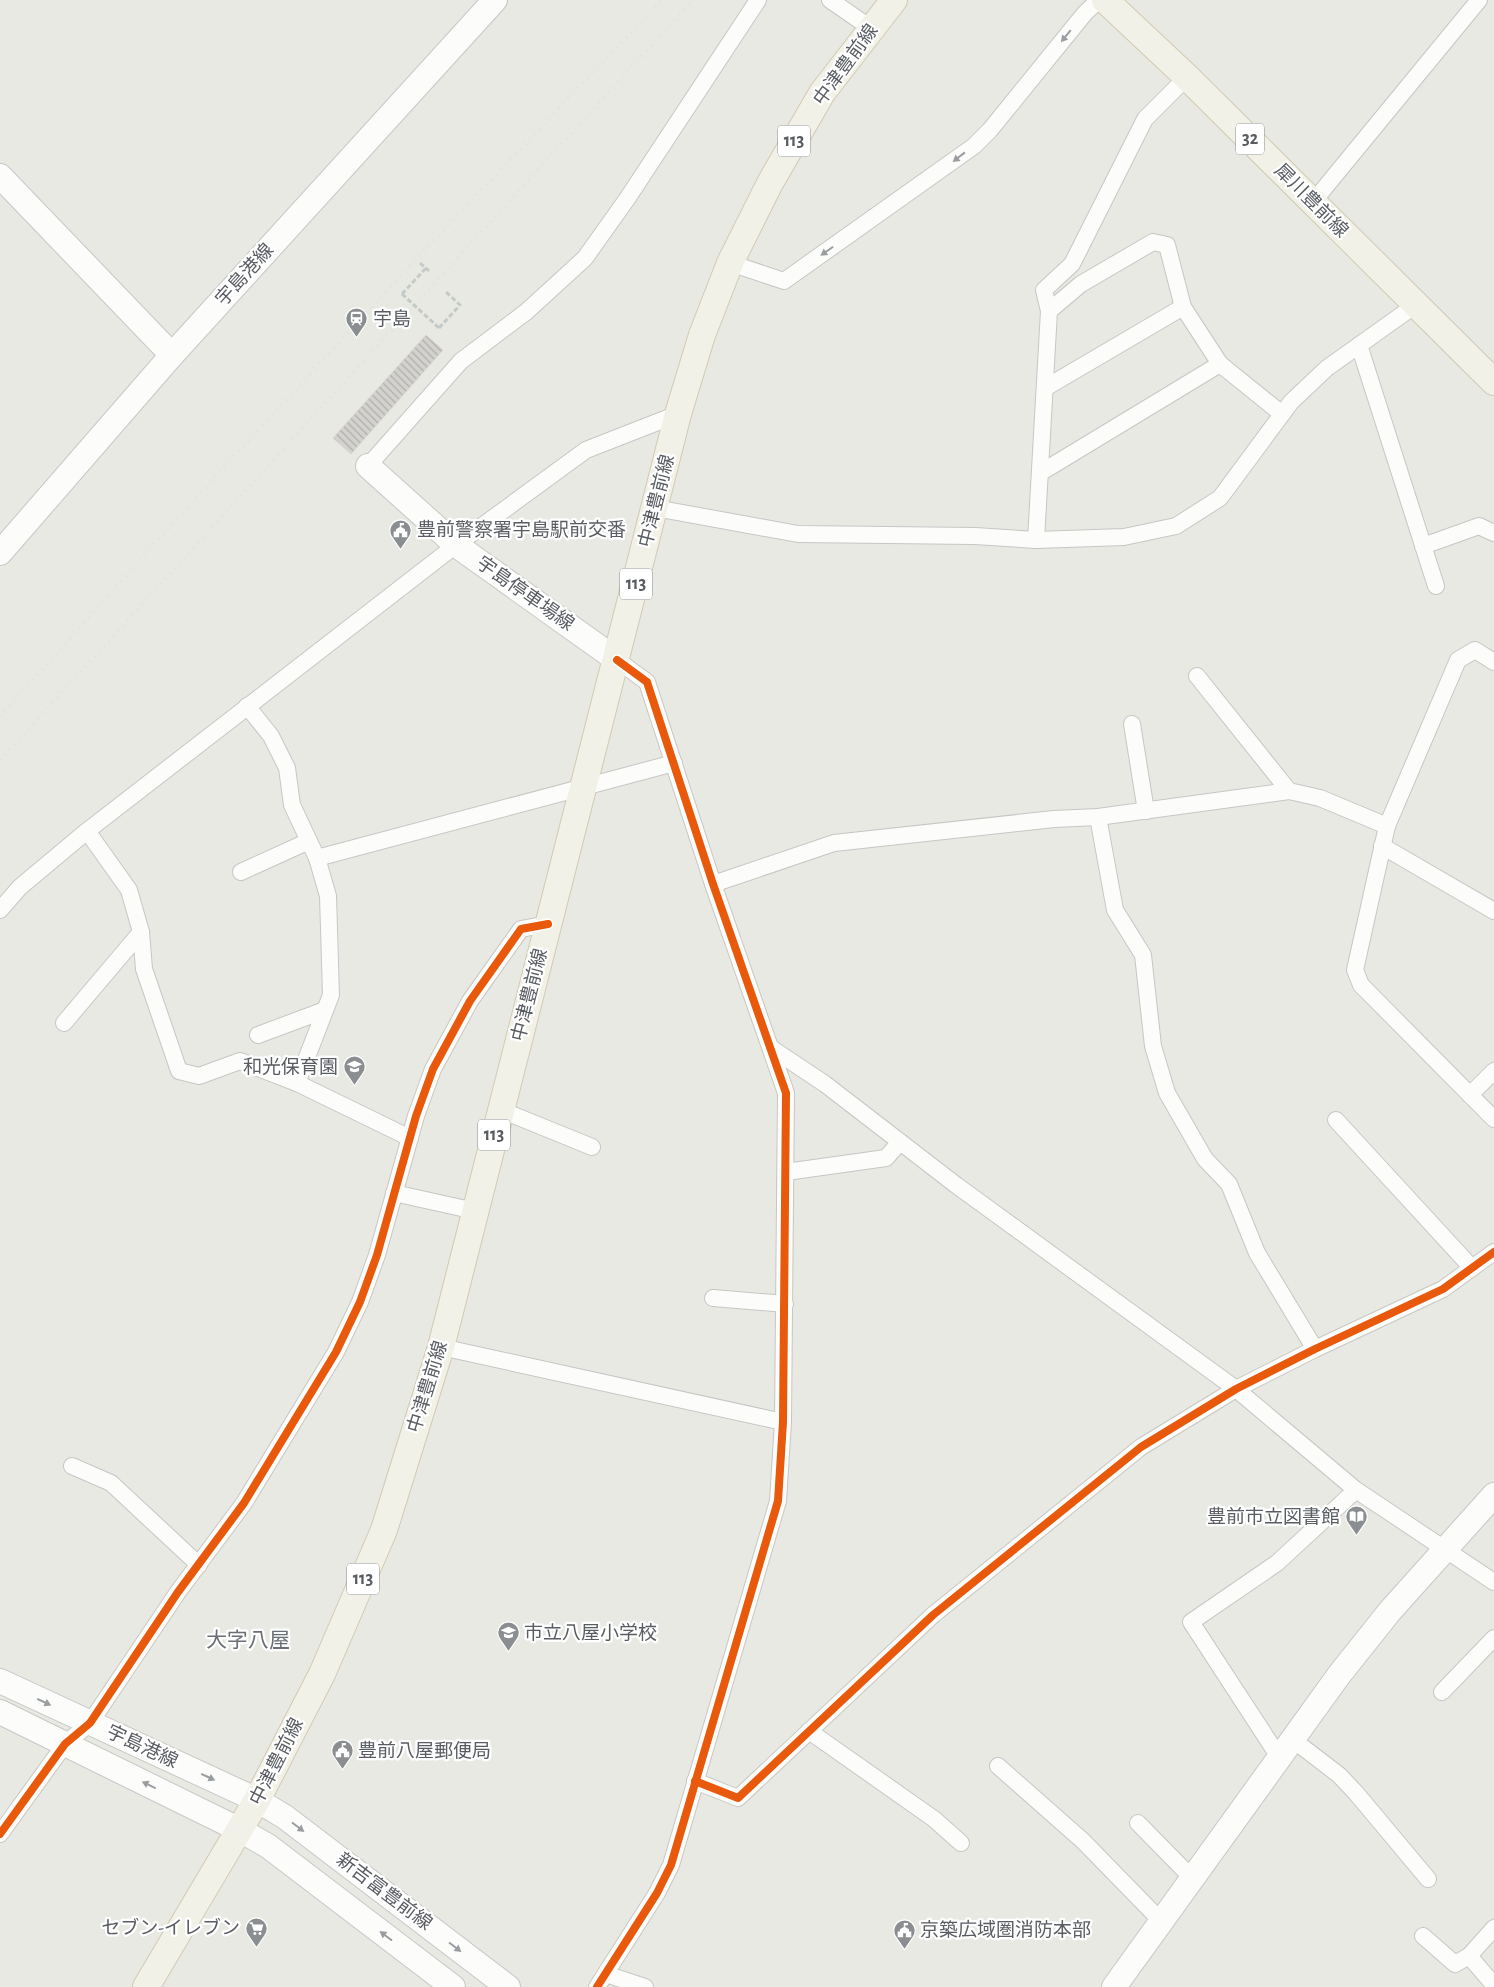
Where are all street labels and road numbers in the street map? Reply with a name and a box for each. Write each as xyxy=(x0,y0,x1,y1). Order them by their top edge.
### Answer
street label: 中津豊前線 xyxy=(809,20,882,109)
road number: 32 xyxy=(1236,124,1264,154)
road number: 113 xyxy=(778,125,810,156)
street label: 犀川豊前線 xyxy=(1271,159,1353,241)
street label: 宇島港線 xyxy=(211,239,277,310)
street label: 中津豊前線 xyxy=(634,452,678,549)
street label: 宇島停車場線 xyxy=(473,553,578,634)
road number: 113 xyxy=(620,568,652,600)
street label: 中津豊前線 xyxy=(507,946,551,1043)
road number: 113 xyxy=(478,1120,510,1150)
street label: 中津豊前線 xyxy=(403,1338,451,1435)
road number: 113 xyxy=(347,1564,379,1595)
street label: 中津豊前線 xyxy=(245,1714,307,1809)
street label: 宇島港線 xyxy=(104,1721,181,1772)
street label: 新吉富豊前線 xyxy=(333,1849,436,1934)

